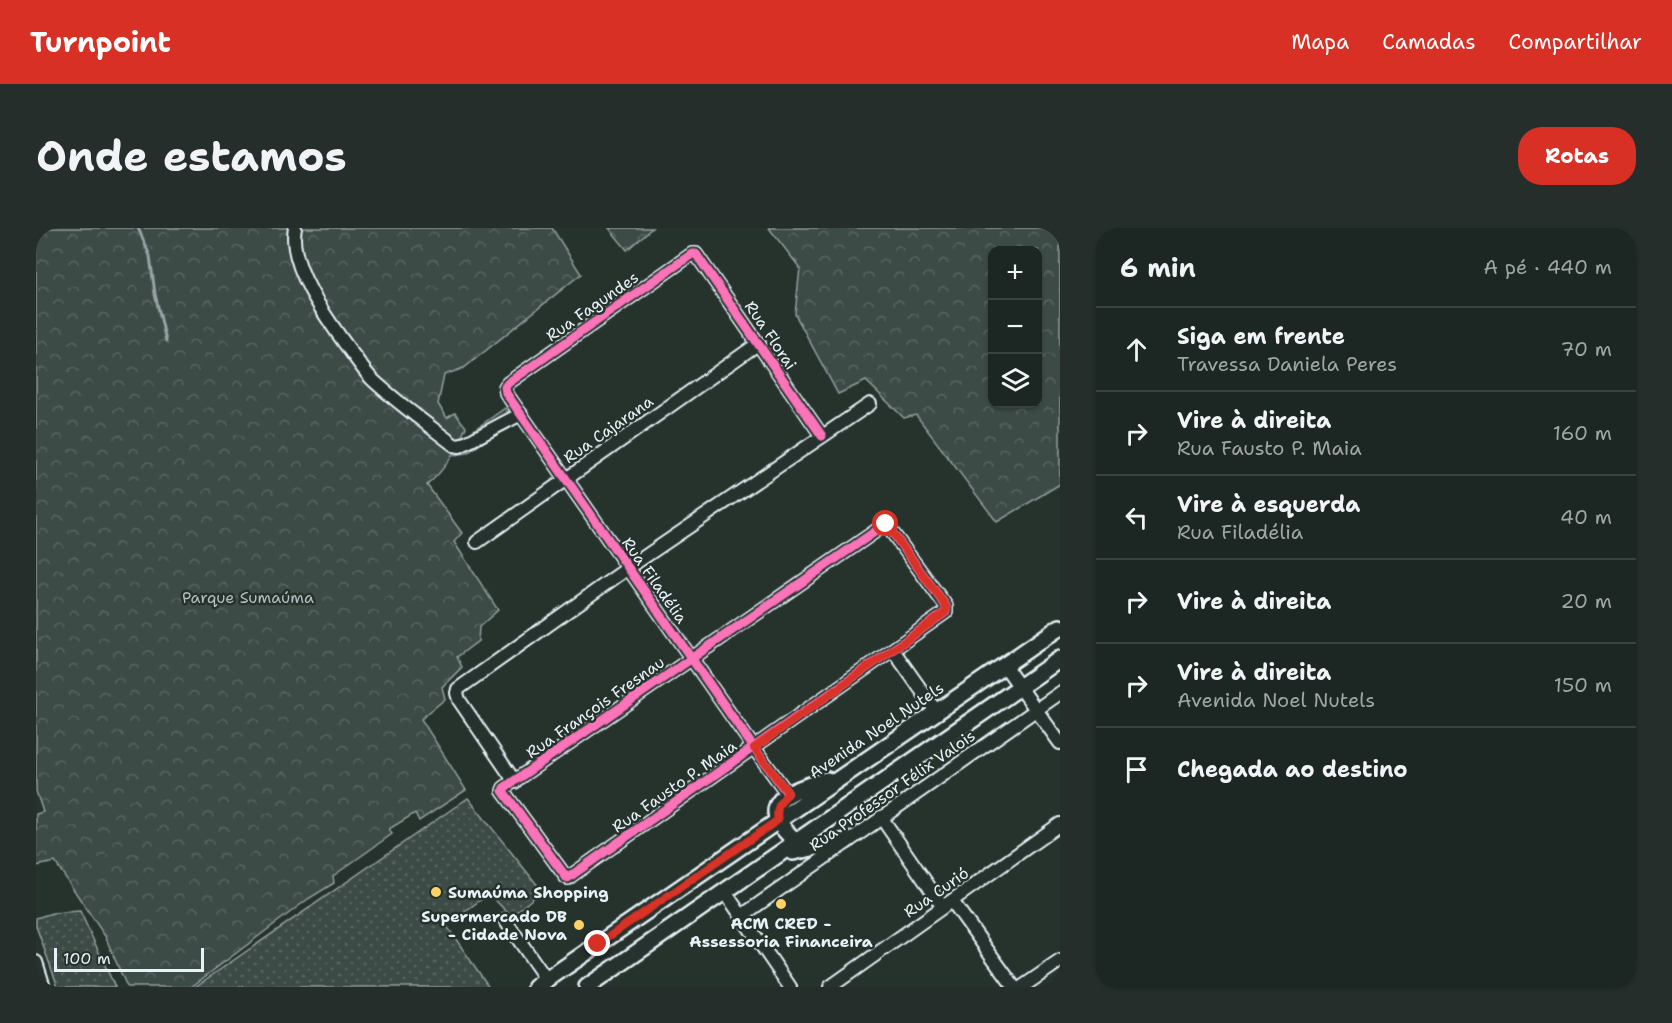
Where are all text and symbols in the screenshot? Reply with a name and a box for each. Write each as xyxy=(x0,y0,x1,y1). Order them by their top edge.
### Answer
text: Turnpoint xyxy=(30,23,171,61)
text: Mapa xyxy=(1291,28,1349,56)
text: Camadas xyxy=(1382,28,1476,56)
text: Compartilhar xyxy=(1509,28,1642,56)
button: Rotas xyxy=(1518,127,1636,185)
text: Onde estamos xyxy=(36,128,347,184)
map controls xyxy=(988,246,1042,408)
button: + xyxy=(988,246,1042,300)
text: 6 min xyxy=(1120,250,1196,285)
text: A pé · 440 m xyxy=(1484,254,1612,280)
street label: Rua Fagundes xyxy=(542,267,643,346)
street label: Rua Florai xyxy=(740,297,801,374)
button: − xyxy=(988,300,1042,354)
text: Siga em frente xyxy=(1177,322,1345,351)
icon: ahead xyxy=(1120,333,1153,366)
text: 70 m xyxy=(1560,336,1612,362)
text: Travessa Daniela Peres xyxy=(1177,351,1397,377)
button: layers xyxy=(988,354,1042,408)
street label: Rua Cajarana xyxy=(559,391,657,468)
text: Vire à direita xyxy=(1177,406,1331,435)
icon: right xyxy=(1120,417,1153,450)
text: 160 m xyxy=(1553,420,1612,446)
text: Rua Fausto P. Maia xyxy=(1177,435,1362,461)
text: Vire à esquerda xyxy=(1177,490,1360,519)
icon: left xyxy=(1120,501,1153,534)
text: 40 m xyxy=(1560,504,1612,530)
route start xyxy=(872,510,898,536)
text: Rua Filadélia xyxy=(1177,519,1303,545)
street label: Rua Filadélia xyxy=(617,533,692,628)
icon: right xyxy=(1120,585,1153,618)
park label: Parque Sumaúma xyxy=(182,587,314,608)
text: Vire à direita xyxy=(1177,587,1331,616)
text: 20 m xyxy=(1561,588,1612,614)
street label: Rua François Fresnau xyxy=(522,652,669,763)
text: Vire à direita xyxy=(1177,658,1331,687)
icon: right xyxy=(1120,669,1153,702)
text: 150 m xyxy=(1554,672,1612,698)
street label: Avenida Noel Nutels xyxy=(805,677,948,783)
text: Avenida Noel Nutels xyxy=(1177,687,1375,713)
street label: Rua Professor Félix Valois xyxy=(805,725,979,856)
street label: Rua Fausto P. Maia xyxy=(608,735,741,837)
icon: arrive xyxy=(1120,753,1153,786)
text: Chegada ao destino xyxy=(1177,755,1408,784)
street label: Rua Curió xyxy=(900,862,973,922)
place label: Sumaúma Shopping xyxy=(448,882,609,903)
marker: Sumaúma Shopping xyxy=(429,885,443,899)
marker: ACM CRED - Assessoria Financeira xyxy=(774,897,788,911)
place label: Supermercado DB - Cidade Nova xyxy=(421,906,567,945)
place label: ACM CRED - Assessoria Financeira xyxy=(689,913,873,952)
marker: Supermercado DB - Cidade Nova xyxy=(572,918,586,932)
route end xyxy=(584,930,610,956)
scale bar xyxy=(54,945,204,972)
text: 100 m xyxy=(63,948,111,969)

